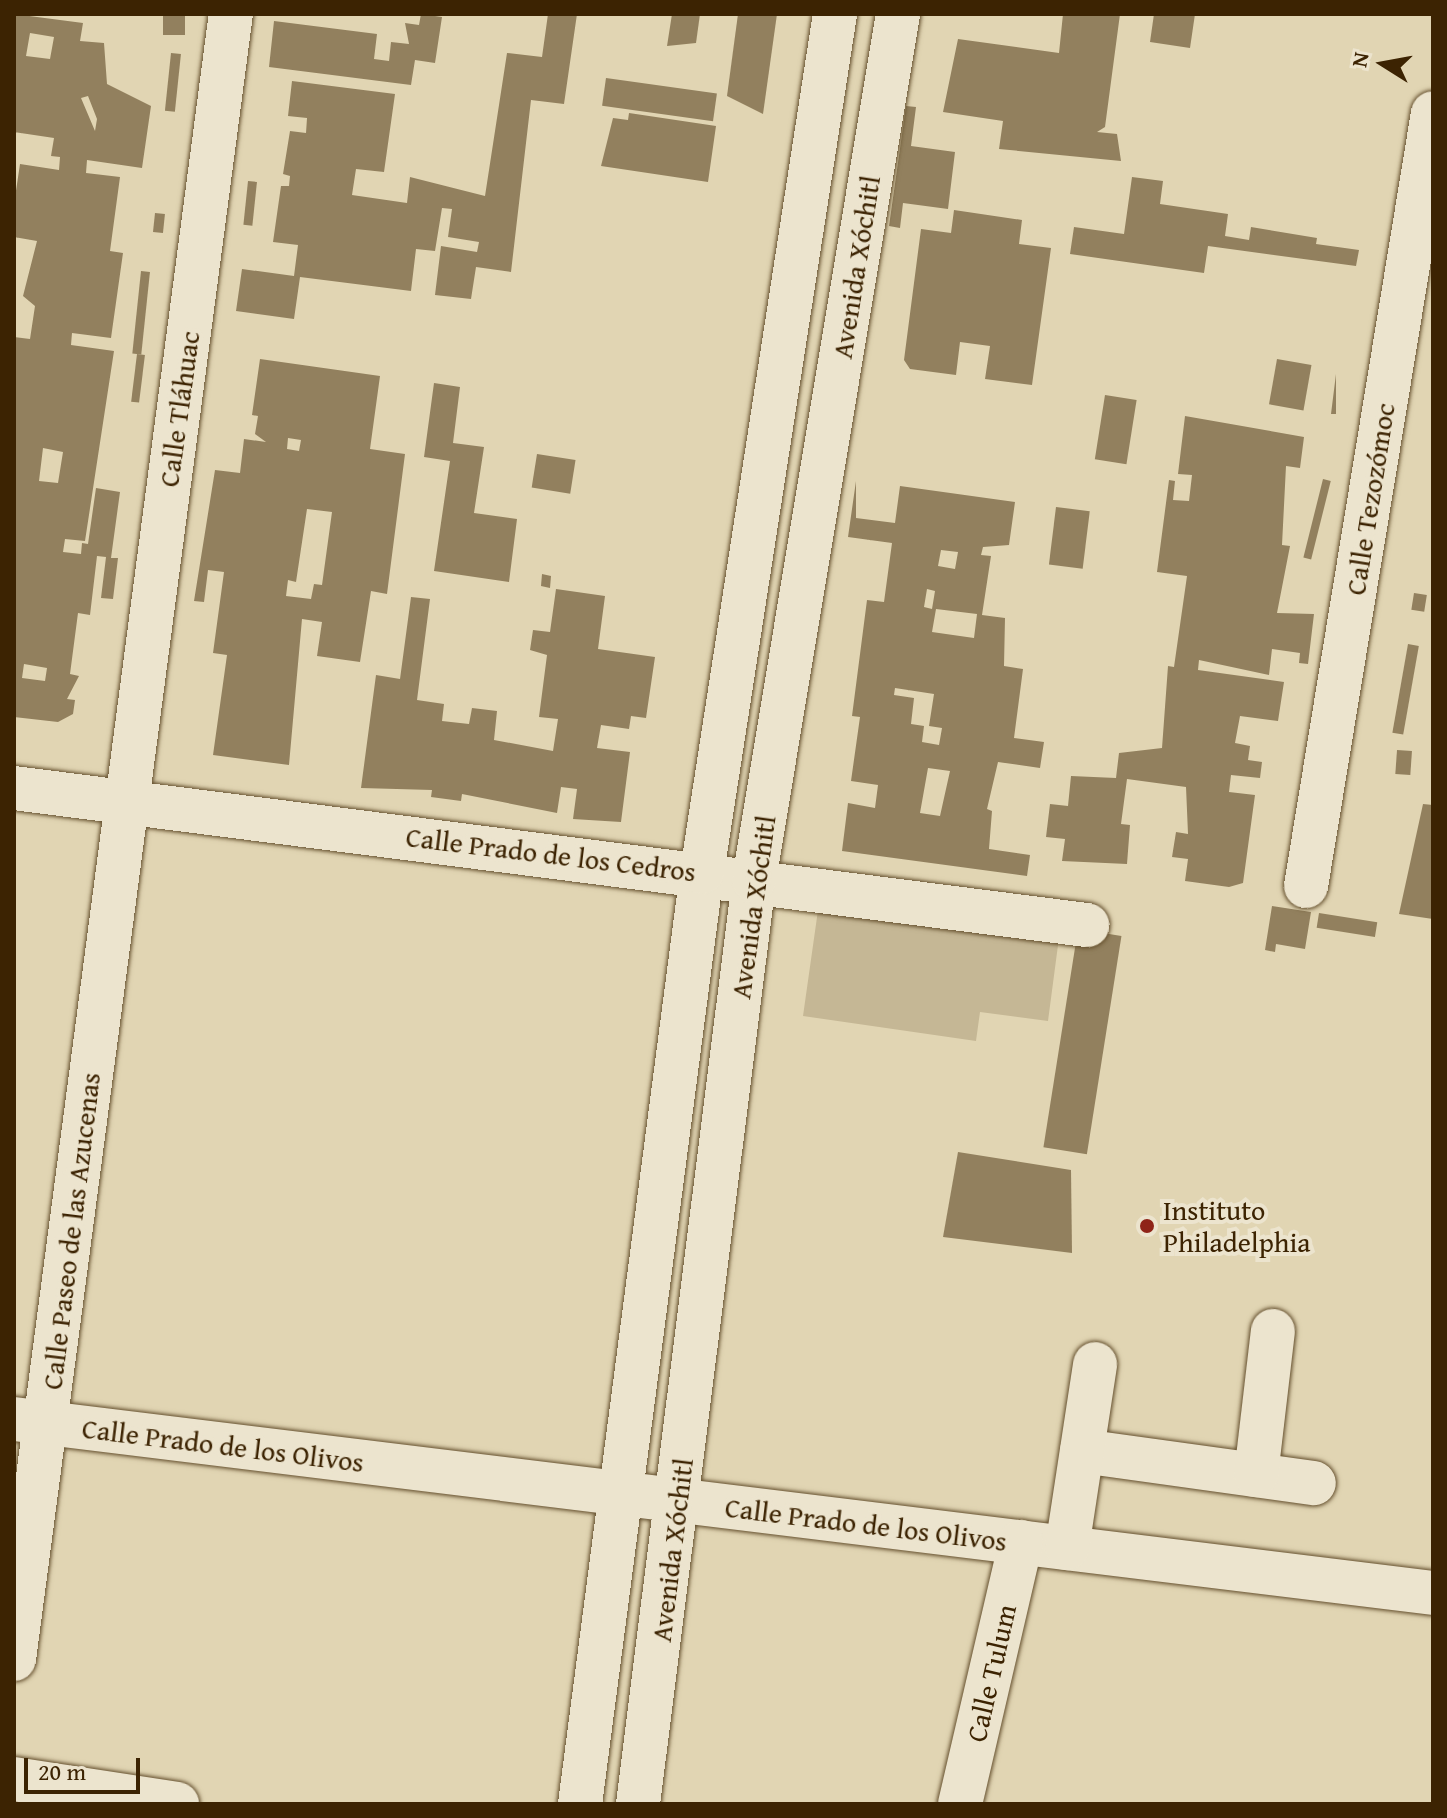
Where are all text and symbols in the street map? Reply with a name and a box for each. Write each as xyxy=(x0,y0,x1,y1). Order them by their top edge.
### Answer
north arrow xyxy=(1343,24,1423,104)
text: N xyxy=(1342,49,1377,70)
street label: Avenida Xóchitl xyxy=(825,173,887,361)
street label: Calle Tláhuac xyxy=(151,329,207,489)
street label: Calle Tezozómoc xyxy=(1338,401,1402,597)
street label: Avenida Xóchitl xyxy=(723,813,783,1001)
street label: Calle Prado de los Cedros xyxy=(404,820,698,888)
street label: Calle Paseo de las Azucenas xyxy=(35,1071,107,1391)
place label: Instituto Philadelphia xyxy=(1163,1193,1311,1259)
marker: Instituto Philadelphia xyxy=(1138,1217,1156,1235)
street label: Calle Prado de los Olivos xyxy=(80,1411,366,1479)
street label: Avenida Xóchitl xyxy=(644,1456,700,1644)
street label: Calle Prado de los Olivos xyxy=(723,1490,1009,1558)
street label: Calle Tulum xyxy=(959,1601,1023,1745)
scale bar xyxy=(28,1742,144,1792)
text: 20 m xyxy=(38,1754,86,1789)

